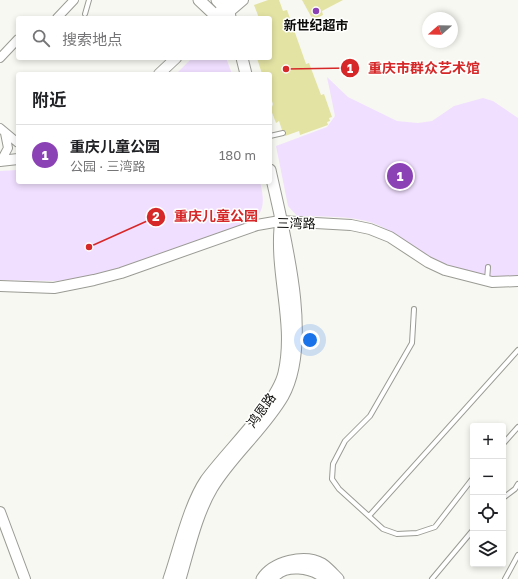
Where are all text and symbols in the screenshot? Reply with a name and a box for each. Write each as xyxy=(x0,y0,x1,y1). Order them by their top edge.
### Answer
marker: 新世纪超市 xyxy=(311,6,321,16)
north arrow xyxy=(422,12,458,48)
search box xyxy=(16,16,272,60)
place label: 新世纪超市 xyxy=(283,17,349,33)
icon: search xyxy=(30,27,52,49)
text: 搜索地点 xyxy=(62,30,122,48)
callout: 重庆市群众艺术馆 xyxy=(340,55,488,81)
text: 重庆市群众艺术馆 xyxy=(368,59,480,76)
text: 1 xyxy=(347,61,353,76)
text: 附近 xyxy=(32,89,66,110)
text: 重庆儿童公园 xyxy=(70,137,160,155)
text: 1 xyxy=(42,147,48,163)
text: 180 m xyxy=(219,147,256,163)
text: 公园 · 三湾路 xyxy=(70,158,145,174)
pin: 1 xyxy=(387,161,413,191)
callout: 重庆儿童公园 xyxy=(146,204,266,230)
text: 重庆儿童公园 xyxy=(174,207,258,224)
text: 2 xyxy=(152,209,160,224)
street label: 三湾路 xyxy=(276,215,316,231)
your location xyxy=(300,330,320,350)
street label: 鸿恩路 xyxy=(243,390,279,430)
map controls xyxy=(470,423,506,567)
button: + xyxy=(470,423,506,459)
button: − xyxy=(470,459,506,495)
button: locate xyxy=(470,495,506,531)
button: layers xyxy=(470,531,506,567)

